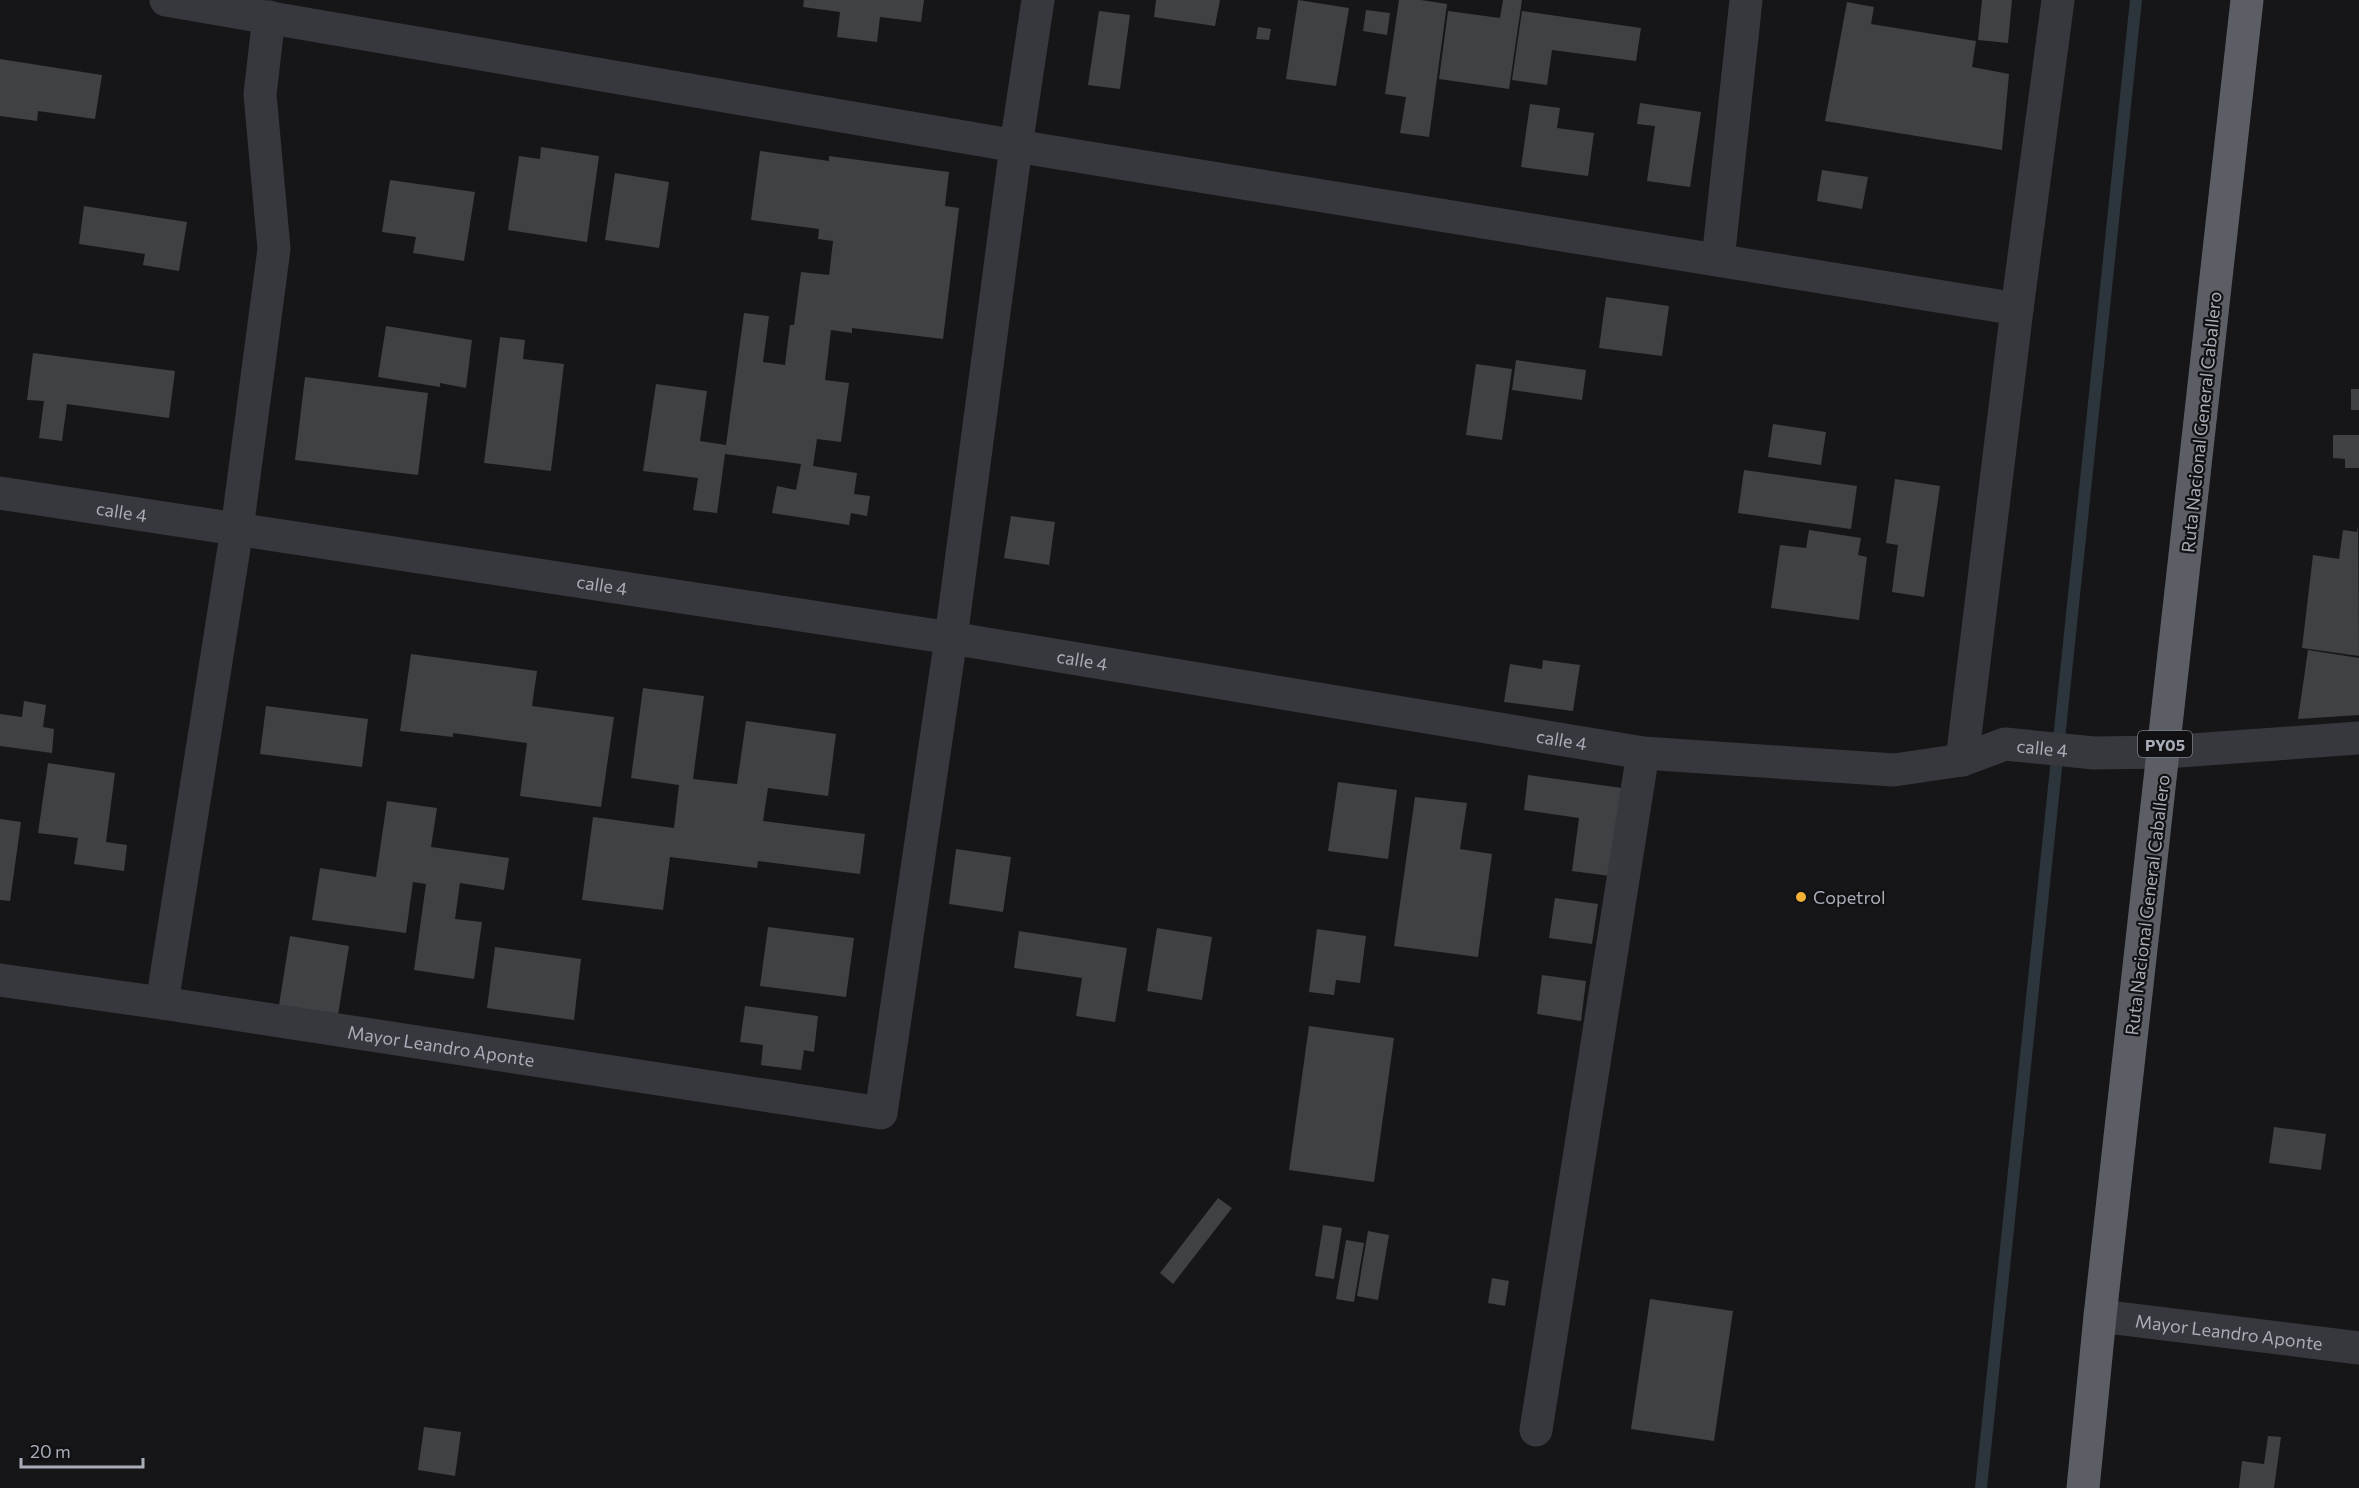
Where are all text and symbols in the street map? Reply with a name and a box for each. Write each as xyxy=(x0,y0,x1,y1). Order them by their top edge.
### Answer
street label: Ruta Nacional General Caballero xyxy=(2176,290,2226,554)
street label: calle 4 xyxy=(95,497,149,526)
street label: calle 4 xyxy=(575,570,629,600)
street label: calle 4 xyxy=(1055,645,1109,675)
street label: calle 4 xyxy=(1535,724,1589,755)
road number: PY05 xyxy=(2138,731,2192,757)
street label: calle 4 xyxy=(2016,734,2069,761)
street label: Ruta Nacional General Caballero xyxy=(2120,773,2174,1037)
place label: Copetrol xyxy=(1813,886,1886,908)
marker: Copetrol xyxy=(1794,890,1808,904)
street label: Mayor Leandro Aponte xyxy=(346,1021,536,1071)
street label: Mayor Leandro Aponte xyxy=(2134,1309,2324,1354)
scale bar xyxy=(21,1431,142,1469)
text: 20 m xyxy=(30,1440,71,1462)

